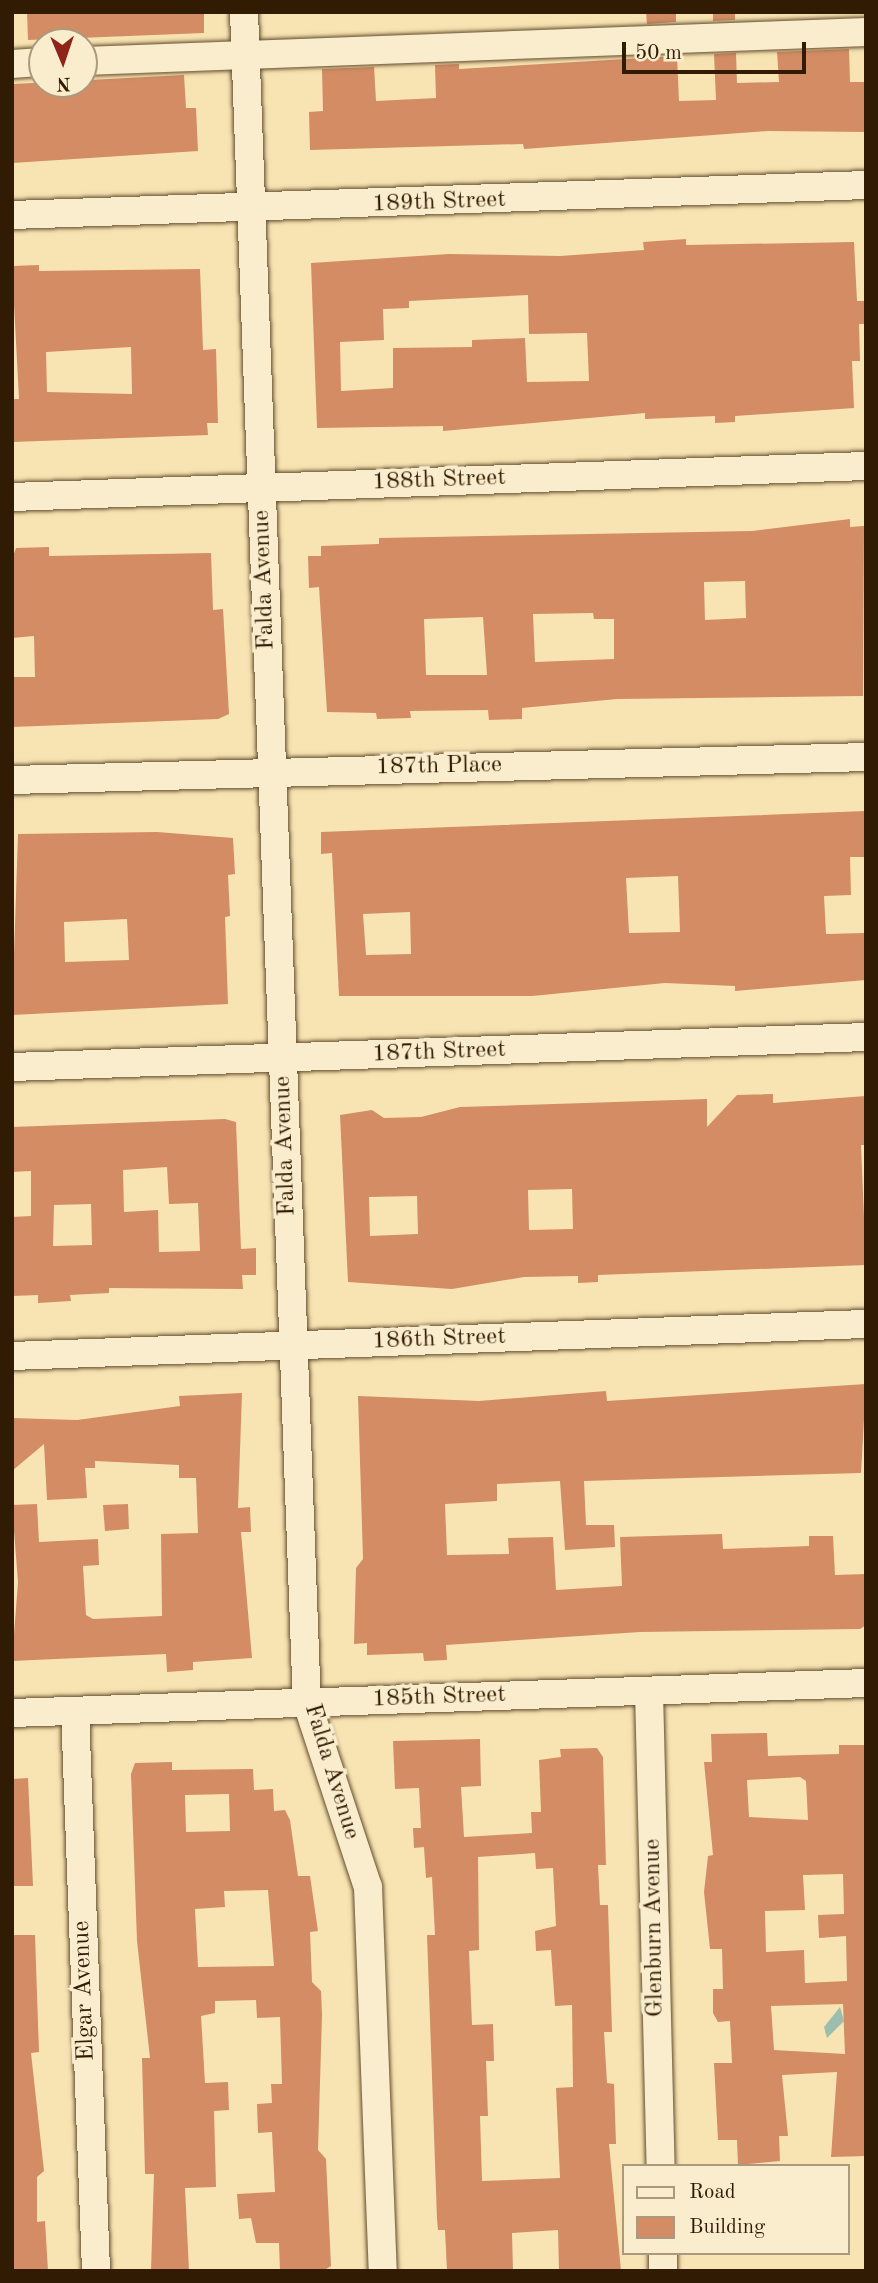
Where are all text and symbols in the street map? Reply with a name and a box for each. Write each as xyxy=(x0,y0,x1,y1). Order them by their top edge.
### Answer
north arrow xyxy=(28,28,98,98)
scale bar xyxy=(626,28,810,72)
text: 50 m xyxy=(635,43,682,64)
text: N xyxy=(56,73,71,92)
street label: 189th Street xyxy=(372,186,506,220)
street label: 188th Street xyxy=(372,464,506,498)
street label: Falda Avenue xyxy=(248,509,282,651)
street label: 187th Place xyxy=(376,752,502,782)
street label: 187th Street xyxy=(372,1036,506,1070)
street label: Falda Avenue xyxy=(269,1075,303,1217)
street label: 186th Street xyxy=(372,1323,506,1357)
street label: 185th Street xyxy=(372,1681,506,1715)
street label: Falda Avenue xyxy=(297,1701,365,1843)
street label: Glenburn Avenue xyxy=(639,1838,671,2018)
street label: Elgar Avenue xyxy=(68,1920,102,2062)
legend xyxy=(622,2164,850,2255)
text: Road xyxy=(689,2182,736,2203)
text: Building xyxy=(689,2217,765,2238)

